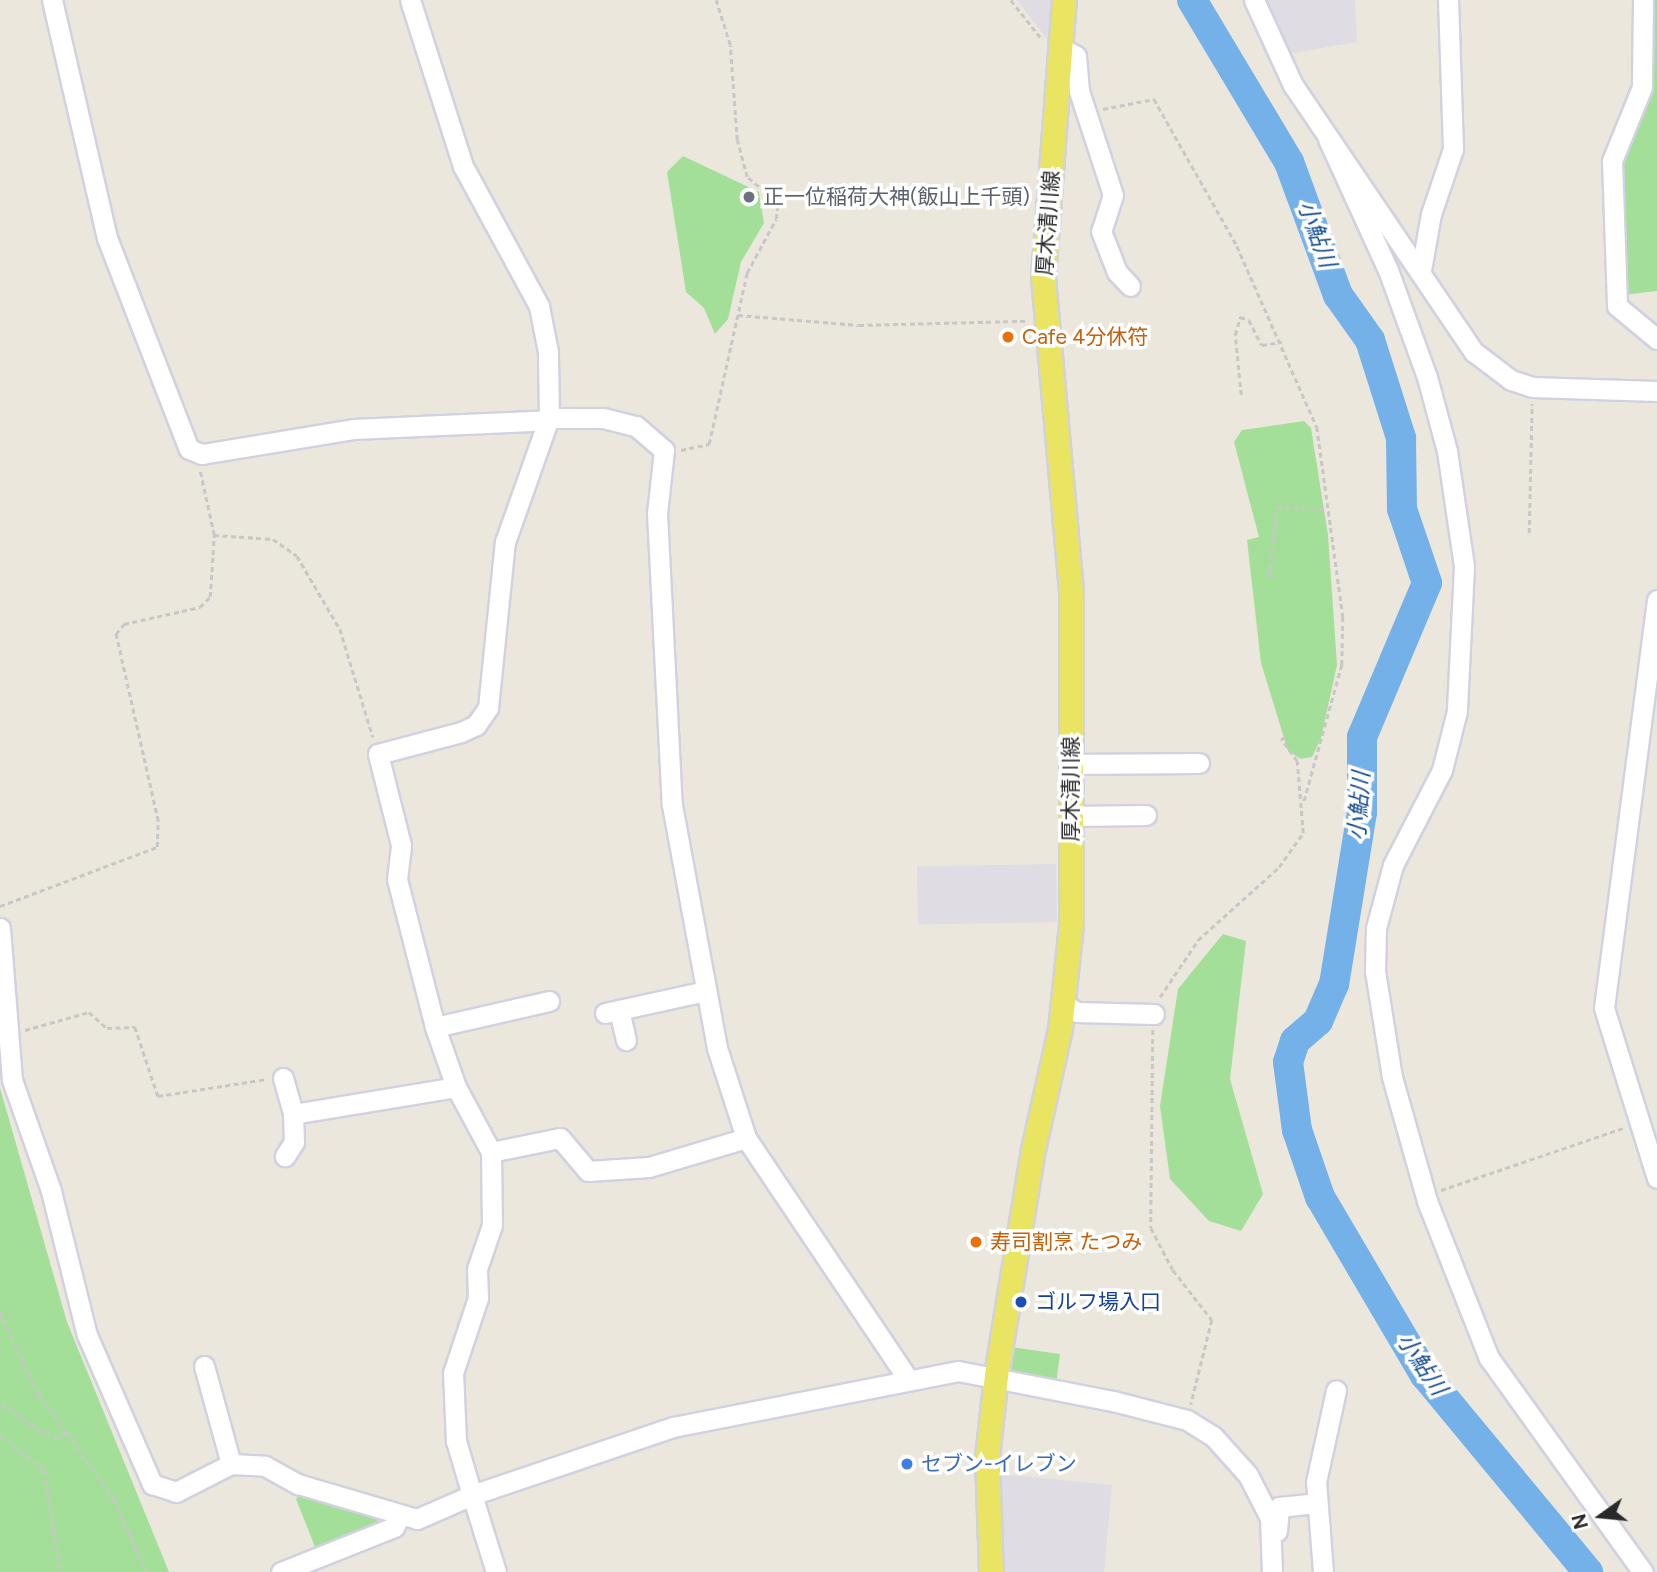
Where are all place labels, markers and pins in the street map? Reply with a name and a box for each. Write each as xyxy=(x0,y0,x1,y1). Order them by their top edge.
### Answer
place label: 正一位稲荷大神(飯山上千頭) xyxy=(763,184,1030,210)
marker: 正一位稲荷大神(飯山上千頭) xyxy=(741,189,757,205)
place label: Cafe 4分休符 xyxy=(1022,324,1148,350)
marker: Cafe 4分休符 xyxy=(1000,329,1016,345)
place label: 寿司割烹 たつみ xyxy=(990,1229,1142,1255)
marker: 寿司割烹 たつみ xyxy=(968,1234,984,1250)
place label: ゴルフ場入口 xyxy=(1035,1289,1161,1315)
marker: ゴルフ場入口 xyxy=(1013,1294,1029,1310)
place label: セブン-イレブン xyxy=(921,1451,1077,1477)
marker: セブン-イレブン xyxy=(899,1456,915,1472)

